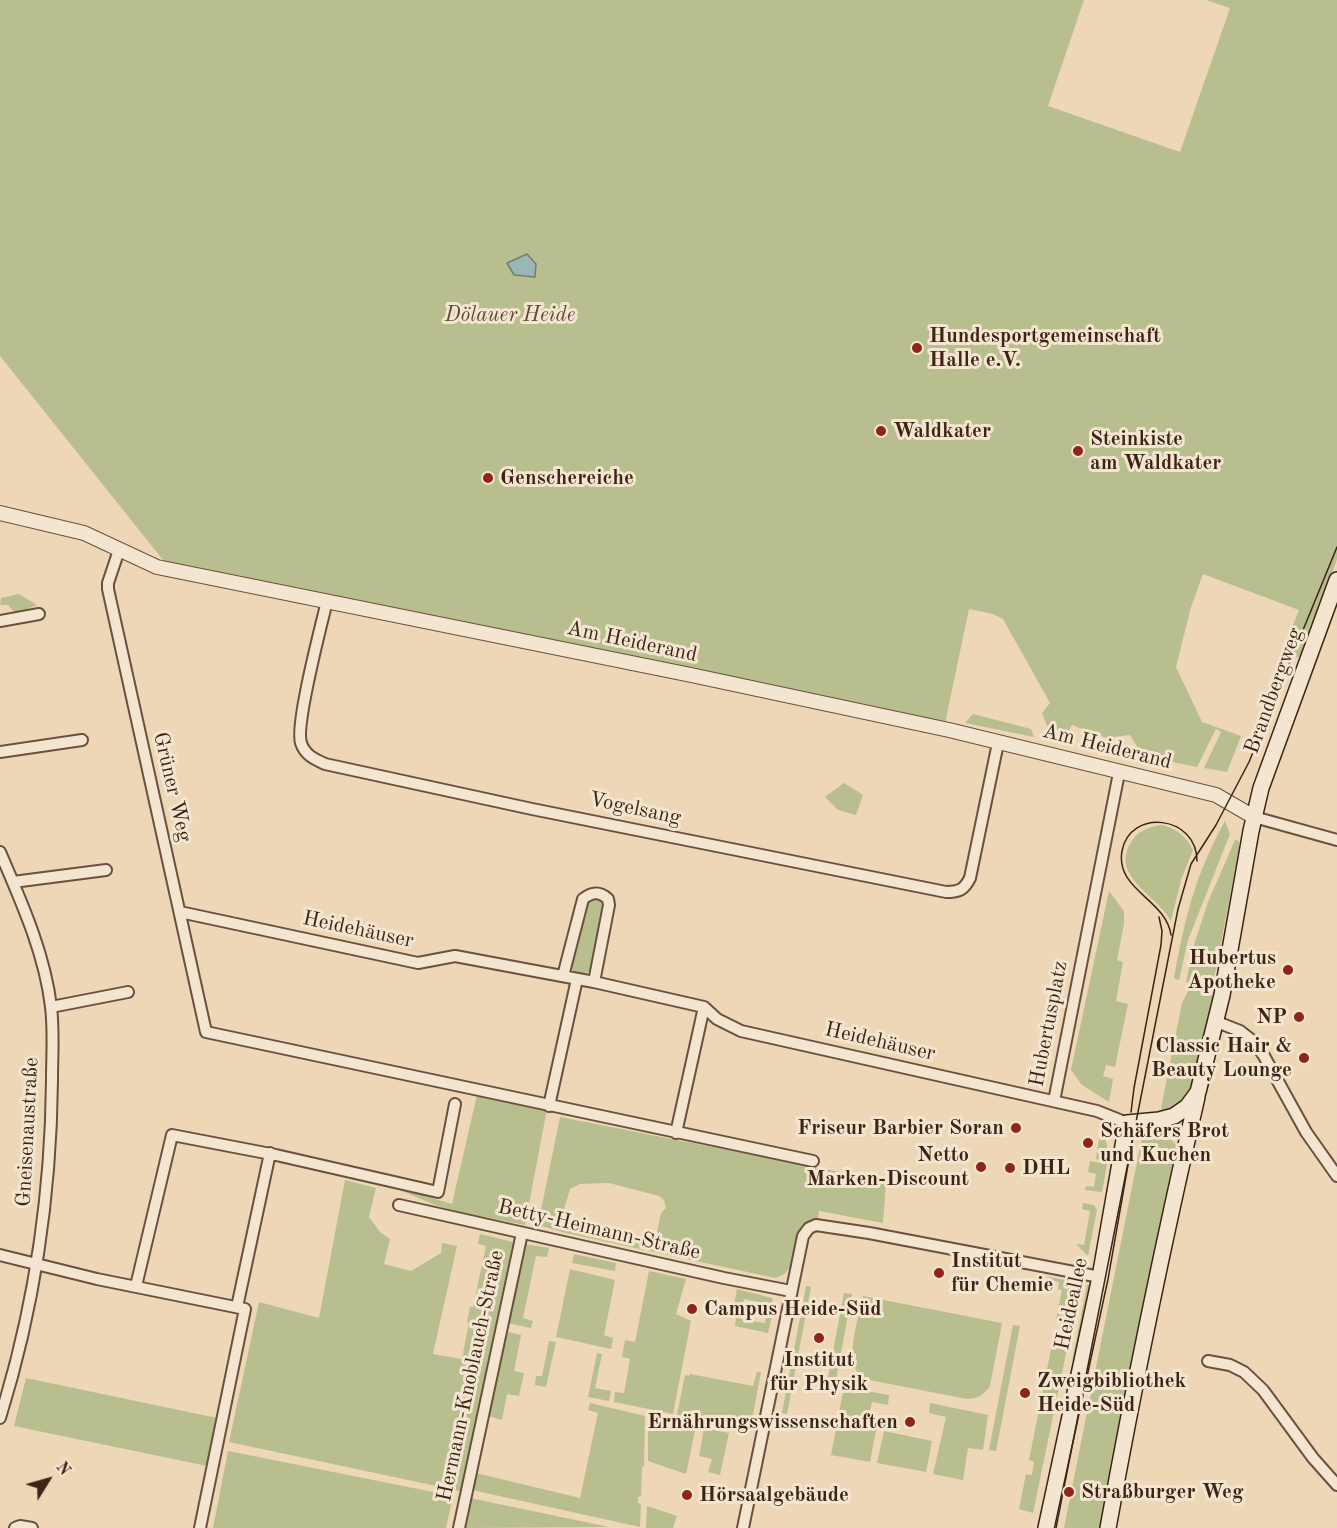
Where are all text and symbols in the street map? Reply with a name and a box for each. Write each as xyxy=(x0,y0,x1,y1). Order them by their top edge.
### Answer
park label: Dölauer Heide xyxy=(445,302,575,328)
place label: Hundesportgemeinschaft Halle e.V. xyxy=(929,323,1161,373)
marker: Hundesportgemeinschaft Halle e.V. xyxy=(910,341,924,355)
place label: Waldkater xyxy=(893,418,991,444)
marker: Waldkater xyxy=(874,424,888,438)
place label: Steinkiste am Waldkater xyxy=(1090,426,1221,476)
marker: Steinkiste am Waldkater xyxy=(1071,444,1085,458)
place label: Genschereiche xyxy=(500,465,634,491)
marker: Genschereiche xyxy=(481,471,495,485)
street label: Am Heiderand xyxy=(565,616,699,668)
street label: Brandbergweg xyxy=(1240,624,1308,758)
street label: Am Heiderand xyxy=(1040,719,1174,775)
street label: Grüner Weg xyxy=(147,730,197,844)
street label: Vogelsang xyxy=(587,787,683,831)
street label: Heidehäuser xyxy=(300,906,416,954)
place label: Hubertus Apotheke xyxy=(1187,945,1276,995)
street label: Hubertusplatz xyxy=(1024,959,1074,1089)
marker: Hubertus Apotheke xyxy=(1281,963,1295,977)
place label: NP xyxy=(1256,1004,1287,1030)
marker: NP xyxy=(1292,1010,1306,1024)
street label: Heidehäuser xyxy=(822,1017,938,1067)
place label: Classic Hair & Beauty Lounge xyxy=(1151,1033,1292,1083)
marker: Classic Hair & Beauty Lounge xyxy=(1297,1051,1311,1065)
street label: Gneisenaustraße xyxy=(12,1057,44,1207)
place label: Friseur Barbier Soran xyxy=(797,1115,1004,1141)
place label: Schäfers Brot und Kuchen xyxy=(1100,1118,1229,1168)
marker: Friseur Barbier Soran xyxy=(1009,1121,1023,1135)
marker: Schäfers Brot und Kuchen xyxy=(1081,1136,1095,1150)
place label: Netto Marken-Discount xyxy=(806,1142,969,1192)
place label: DHL xyxy=(1022,1155,1070,1181)
marker: Netto Marken-Discount xyxy=(974,1160,988,1174)
marker: DHL xyxy=(1003,1161,1017,1175)
street label: Betty-Heimann-Straße xyxy=(495,1194,703,1266)
street label: Hermann-Knoblauch-Straße xyxy=(432,1248,510,1504)
place label: Institut für Chemie xyxy=(951,1248,1053,1298)
street label: Heideallee xyxy=(1050,1256,1094,1352)
marker: Institut für Chemie xyxy=(932,1266,946,1280)
place label: Campus Heide-Süd xyxy=(704,1296,881,1322)
marker: Campus Heide-Süd xyxy=(685,1302,699,1316)
marker: Institut für Physik xyxy=(812,1331,826,1345)
place label: Institut für Physik xyxy=(770,1347,868,1397)
place label: Zweigbibliothek Heide-Süd xyxy=(1037,1368,1186,1418)
marker: Zweigbibliothek Heide-Süd xyxy=(1018,1386,1032,1400)
place label: Ernährungswissenschaften xyxy=(647,1409,898,1435)
marker: Ernährungswissenschaften xyxy=(903,1415,917,1429)
north arrow xyxy=(18,1450,78,1510)
text: N xyxy=(52,1459,72,1479)
place label: Straßburger Weg xyxy=(1081,1479,1244,1505)
place label: Hörsaalgebäude xyxy=(699,1482,849,1508)
marker: Straßburger Weg xyxy=(1062,1485,1076,1499)
marker: Hörsaalgebäude xyxy=(680,1488,694,1502)

